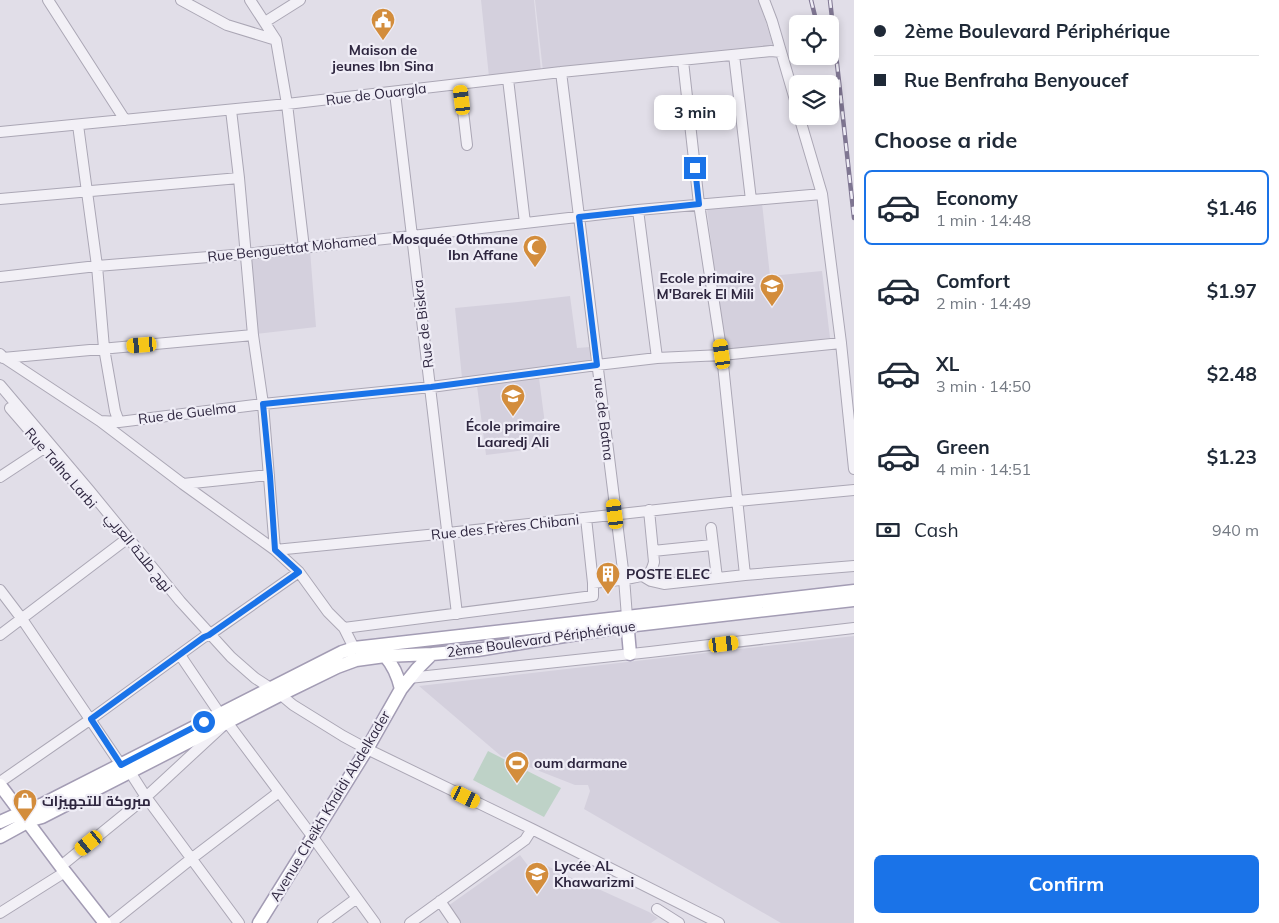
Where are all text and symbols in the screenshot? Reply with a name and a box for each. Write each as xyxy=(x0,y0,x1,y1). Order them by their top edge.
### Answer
public building icon: Maison de jeunes Ibn Sina xyxy=(370,7,396,41)
map controls xyxy=(789,15,839,125)
button: locate xyxy=(789,15,839,65)
text: 2ème Boulevard Périphérique xyxy=(904,19,1170,43)
place label: Maison de jeunes Ibn Sina xyxy=(331,41,434,75)
text: Rue Benfraha Benyoucef xyxy=(904,68,1128,92)
button: layers xyxy=(789,75,839,125)
street label: Rue de Ouargla xyxy=(325,79,427,109)
car xyxy=(452,84,471,116)
callout: 3 min xyxy=(654,96,736,130)
text: 3 min xyxy=(674,102,716,122)
text: Choose a ride xyxy=(874,126,1017,154)
route end xyxy=(684,157,706,179)
icon: car xyxy=(876,185,921,230)
text: Economy xyxy=(936,186,1018,210)
text: $1.46 xyxy=(1207,196,1257,220)
text: 1 min · 14:48 xyxy=(936,210,1031,230)
street label: Rue Benguettat Mohamed xyxy=(207,230,377,266)
place label: Mosquée Othmane Ibn Affane xyxy=(392,230,518,264)
mosque icon: Mosquée Othmane Ibn Affane xyxy=(522,234,548,268)
icon: car xyxy=(876,268,921,313)
place label: Ecole primaire M'Barek El Mili xyxy=(656,269,754,303)
text: Comfort xyxy=(936,269,1010,293)
school or university icon: Ecole primaire M'Barek El Mili xyxy=(759,273,785,307)
street label: Rue de Biskra xyxy=(409,279,437,369)
text: $1.97 xyxy=(1207,279,1257,303)
text: 2 min · 14:49 xyxy=(936,293,1031,313)
car xyxy=(126,336,157,354)
car xyxy=(712,338,731,370)
icon: car xyxy=(876,351,921,396)
text: XL xyxy=(936,352,959,376)
text: $2.48 xyxy=(1207,362,1257,386)
street label: rue de Batna xyxy=(590,376,618,462)
text: 3 min · 14:50 xyxy=(936,376,1031,396)
school or university icon: École primaire Laaredj Ali xyxy=(500,383,526,417)
street label: Rue de Guelma xyxy=(137,398,237,428)
place label: École primaire Laaredj Ali xyxy=(466,417,561,451)
street label: Rue Talha Larbi xyxy=(21,424,101,512)
icon: car xyxy=(876,434,921,479)
text: Green xyxy=(936,435,990,459)
text: $1.23 xyxy=(1207,445,1257,469)
text: 4 min · 14:51 xyxy=(936,459,1031,479)
car xyxy=(605,498,624,530)
street label: نهج طلحة العربي xyxy=(99,509,177,597)
street label: Rue des Frères Chibani xyxy=(430,510,580,544)
icon: cash xyxy=(874,516,902,544)
text: Cash xyxy=(914,518,959,542)
text: 940 m xyxy=(1212,520,1259,540)
building icon: POSTE ELEC xyxy=(595,561,621,595)
place label: POSTE ELEC xyxy=(626,565,710,583)
street label: 2ème Boulevard Périphérique xyxy=(446,617,636,661)
car xyxy=(708,635,739,653)
street label: Avenue Cheïkh Khaldi Abdelkader xyxy=(266,707,395,905)
route start xyxy=(193,711,215,733)
sports icon: oum darmane xyxy=(504,750,530,784)
place label: oum darmane xyxy=(534,754,628,772)
car xyxy=(449,784,482,810)
shop icon: مبروكة للتجهيزات xyxy=(12,788,38,822)
place label: مبروكة للتجهيزات xyxy=(42,792,151,810)
car xyxy=(72,828,105,858)
button: Confirm xyxy=(874,855,1259,913)
place label: Lycée AL Khawarizmi xyxy=(554,857,634,891)
school or university icon: Lycée AL Khawarizmi xyxy=(524,861,550,895)

